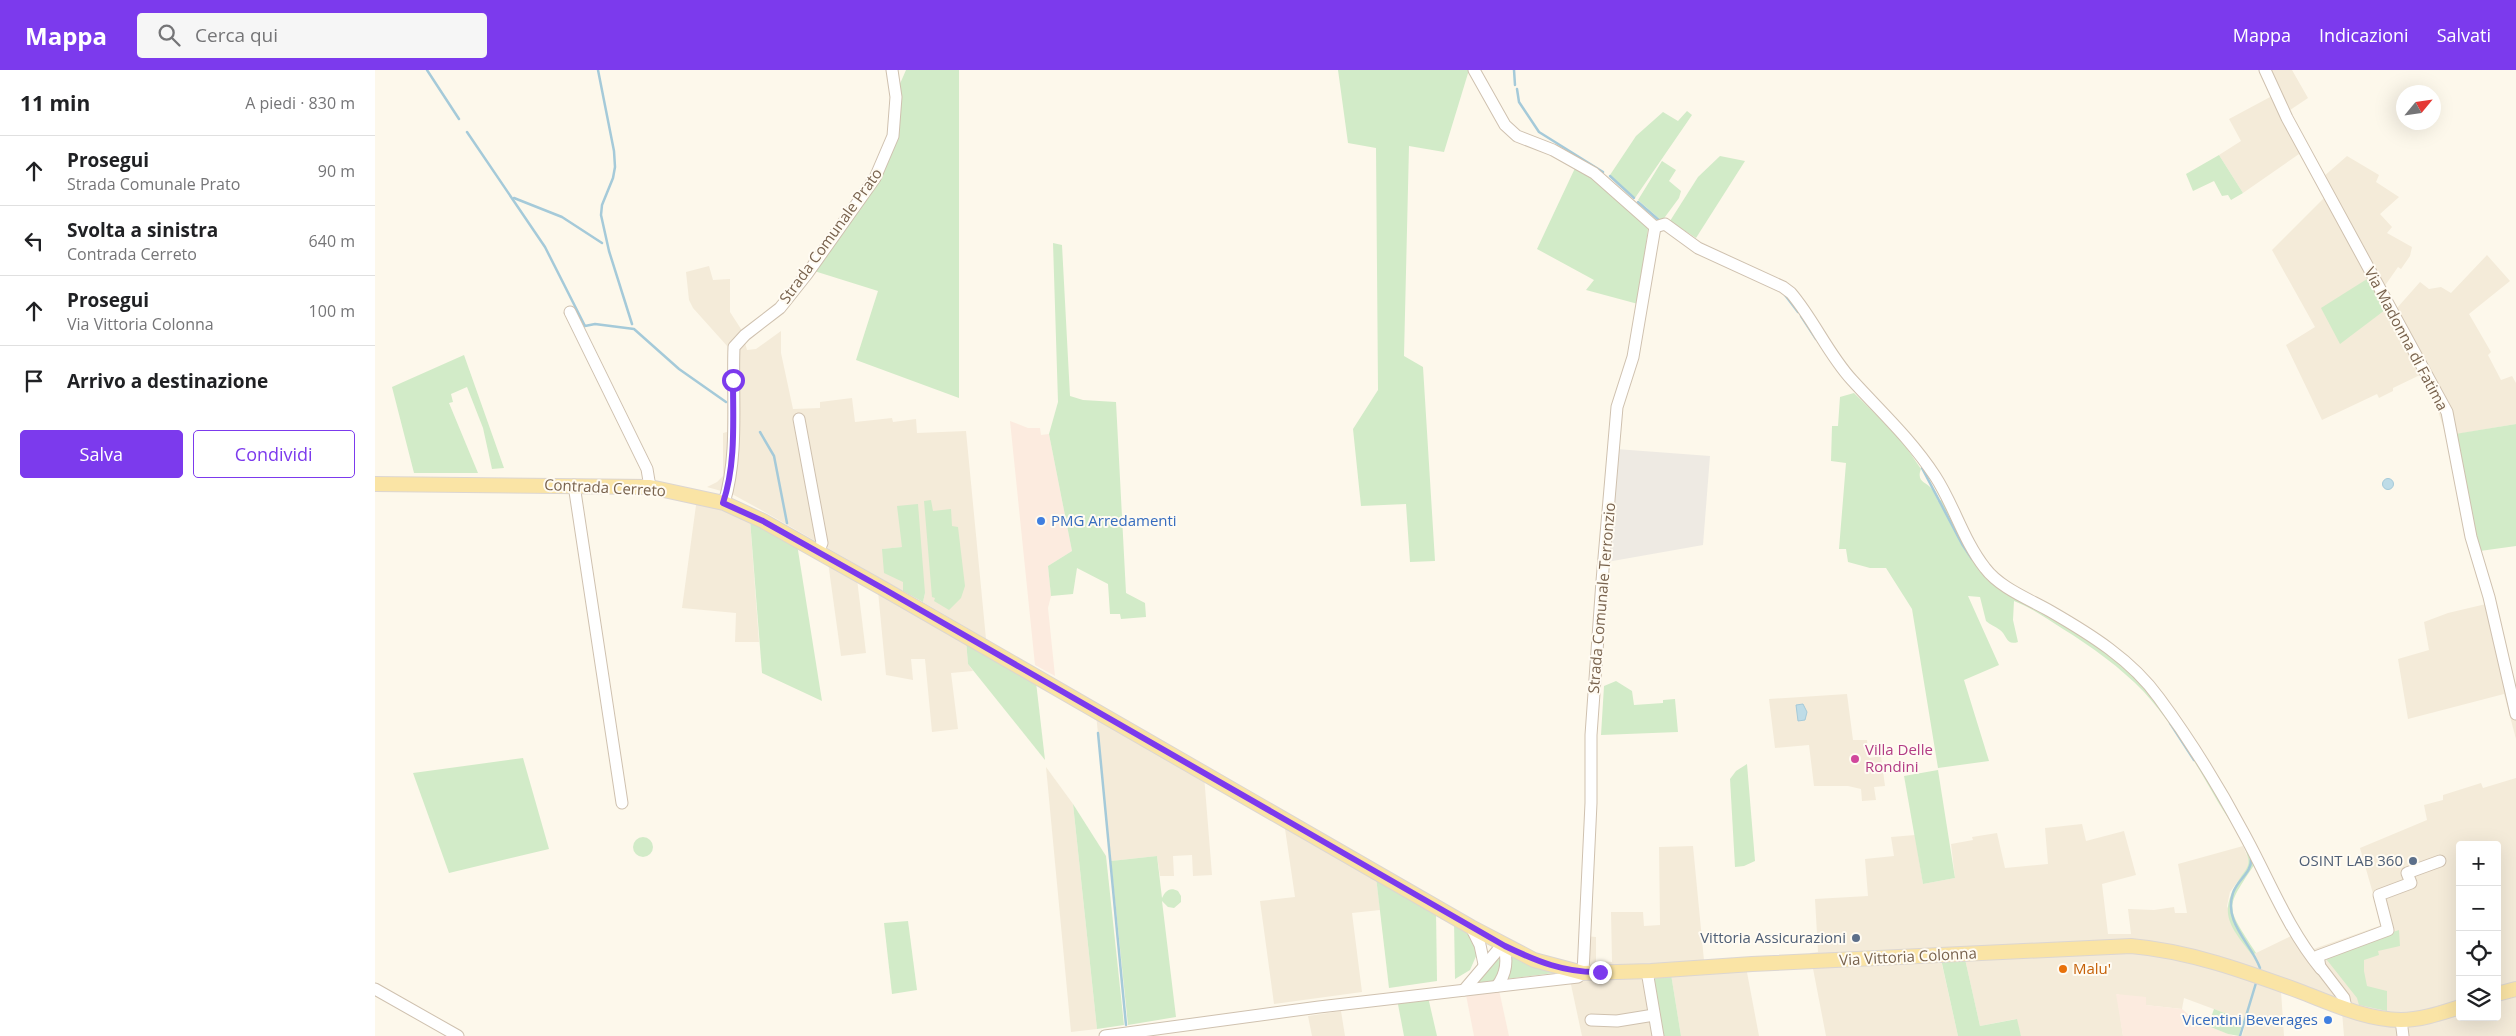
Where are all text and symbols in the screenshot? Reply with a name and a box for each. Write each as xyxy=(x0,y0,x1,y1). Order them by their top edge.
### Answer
search box xyxy=(137,13,487,58)
text: Mappa xyxy=(25,19,107,52)
icon: search xyxy=(155,21,183,49)
text: Cerca qui xyxy=(195,22,278,48)
text: Mappa xyxy=(2233,23,2291,47)
text: Indicazioni xyxy=(2319,23,2409,47)
text: Salvati xyxy=(2437,23,2491,47)
north arrow xyxy=(2396,85,2441,130)
text: 11 min xyxy=(20,89,90,117)
text: A piedi · 830 m xyxy=(245,92,355,114)
text: Prosegui xyxy=(67,147,149,173)
icon: ahead xyxy=(20,157,48,185)
text: 90 m xyxy=(318,160,355,182)
street label: Strada Comunale Prato xyxy=(774,164,886,307)
text: Strada Comunale Prato xyxy=(67,173,240,195)
text: Svolta a sinistra xyxy=(67,217,218,243)
icon: left xyxy=(20,227,48,255)
text: 640 m xyxy=(309,230,355,252)
text: Contrada Cerreto xyxy=(67,243,197,265)
street label: Via Madonna di Fatima xyxy=(2361,263,2453,414)
text: Prosegui xyxy=(67,287,149,313)
icon: ahead xyxy=(20,297,48,325)
text: 100 m xyxy=(309,300,355,322)
text: Via Vittoria Colonna xyxy=(67,313,214,335)
icon: arrive xyxy=(20,367,48,395)
text: Arrivo a destinazione xyxy=(67,368,268,394)
route start xyxy=(722,369,745,392)
button: Salva xyxy=(20,430,183,478)
button: Condividi xyxy=(193,430,355,478)
street label: Contrada Cerreto xyxy=(544,474,666,500)
street label: Strada Comunale Terronzio xyxy=(1583,502,1619,694)
place label: PMG Arredamenti xyxy=(1051,510,1177,530)
marker: PMG Arredamenti xyxy=(1035,515,1047,527)
place label: Villa Delle Rondini xyxy=(1865,739,1933,776)
marker: Villa Delle Rondini xyxy=(1849,753,1861,765)
map controls xyxy=(2456,841,2501,1021)
button: + xyxy=(2456,841,2501,886)
place label: OSINT LAB 360 xyxy=(2299,850,2403,870)
marker: OSINT LAB 360 xyxy=(2407,855,2419,867)
button: − xyxy=(2456,886,2501,931)
place label: Vittoria Assicurazioni xyxy=(1700,927,1846,947)
button: locate xyxy=(2456,931,2501,976)
marker: Vittoria Assicurazioni xyxy=(1850,932,1862,944)
street label: Via Vittoria Colonna xyxy=(1839,942,1977,970)
place label: Malu' xyxy=(2073,958,2111,978)
route end xyxy=(1589,961,1612,984)
marker: Malu' xyxy=(2057,963,2069,975)
button: layers xyxy=(2456,976,2501,1021)
place label: Vicentini Beverages xyxy=(2182,1009,2318,1029)
marker: Vicentini Beverages xyxy=(2322,1014,2334,1026)

